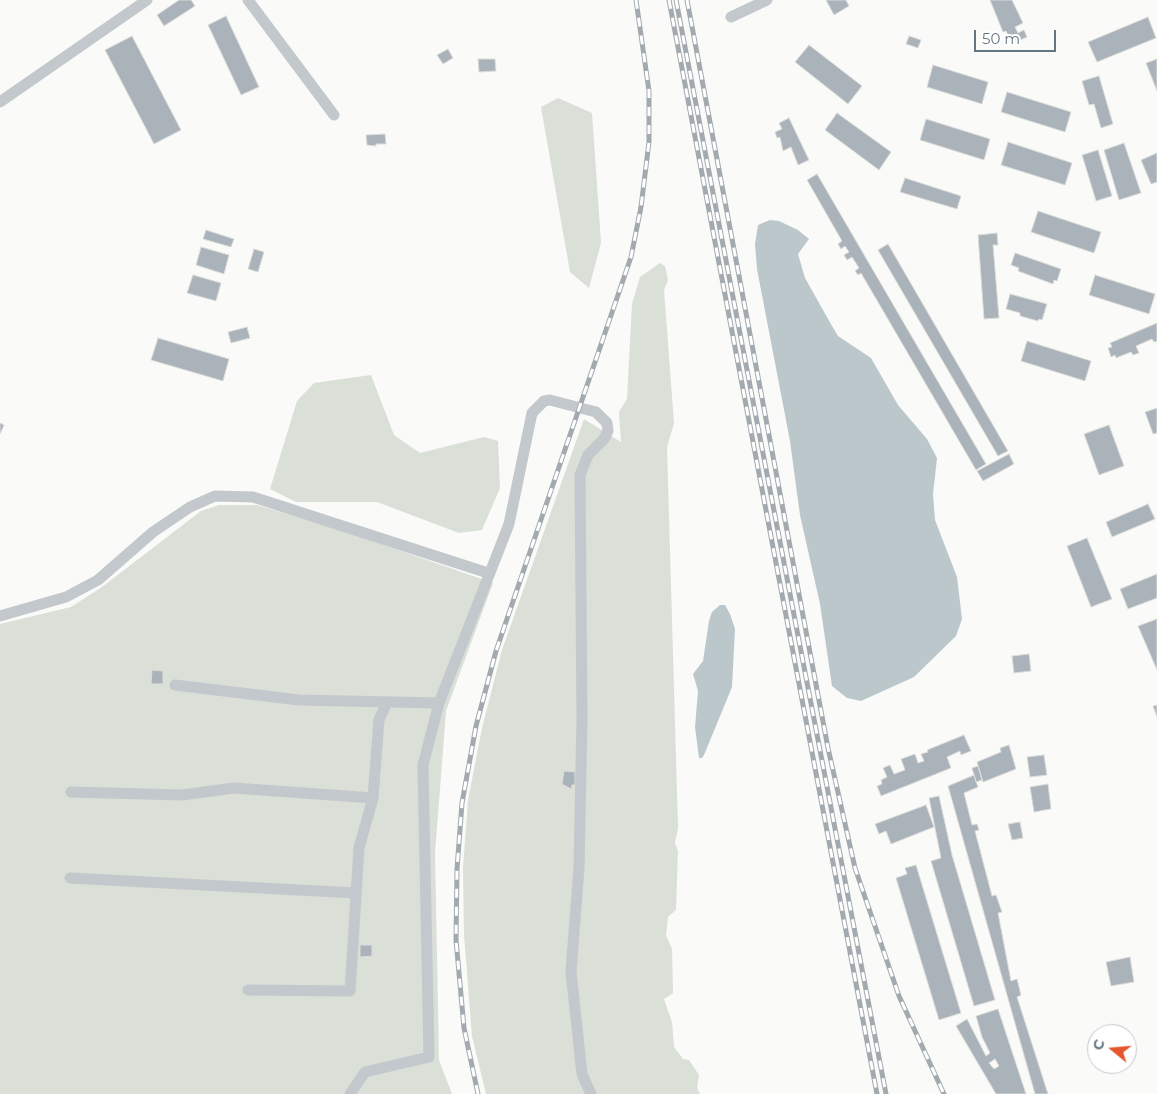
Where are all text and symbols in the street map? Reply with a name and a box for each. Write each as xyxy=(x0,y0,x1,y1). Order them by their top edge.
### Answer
scale bar xyxy=(977,20,1060,52)
text: 50 m xyxy=(982,29,1020,48)
north arrow xyxy=(1087,1024,1137,1074)
text: С xyxy=(1089,1037,1109,1052)

